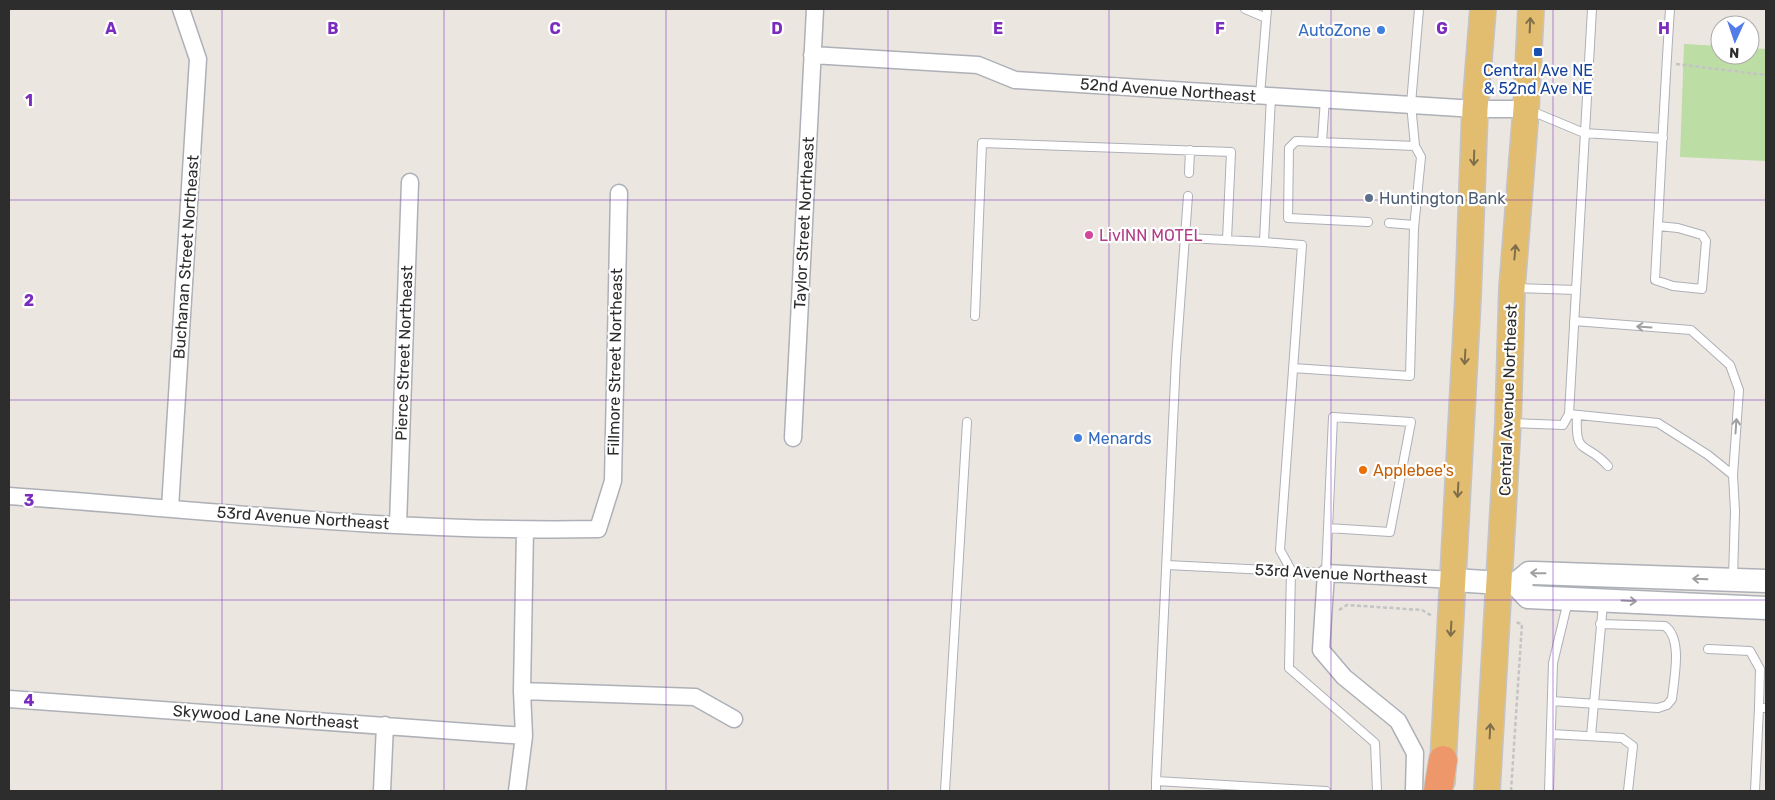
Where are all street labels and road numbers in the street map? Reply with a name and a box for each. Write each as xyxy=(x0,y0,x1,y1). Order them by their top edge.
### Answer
street label: 52nd Avenue Northeast xyxy=(1079,74,1257,106)
street label: Taylor Street Northeast xyxy=(790,136,818,310)
street label: Buchanan Street Northeast xyxy=(169,154,203,360)
street label: Pierce Street Northeast xyxy=(391,265,417,441)
street label: Fillmore Street Northeast xyxy=(604,268,626,456)
street label: Central Avenue Northeast xyxy=(1495,304,1521,496)
street label: 53rd Avenue Northeast xyxy=(216,503,390,533)
street label: 53rd Avenue Northeast xyxy=(1254,560,1428,588)
street label: Skywood Lane Northeast xyxy=(172,701,360,733)

